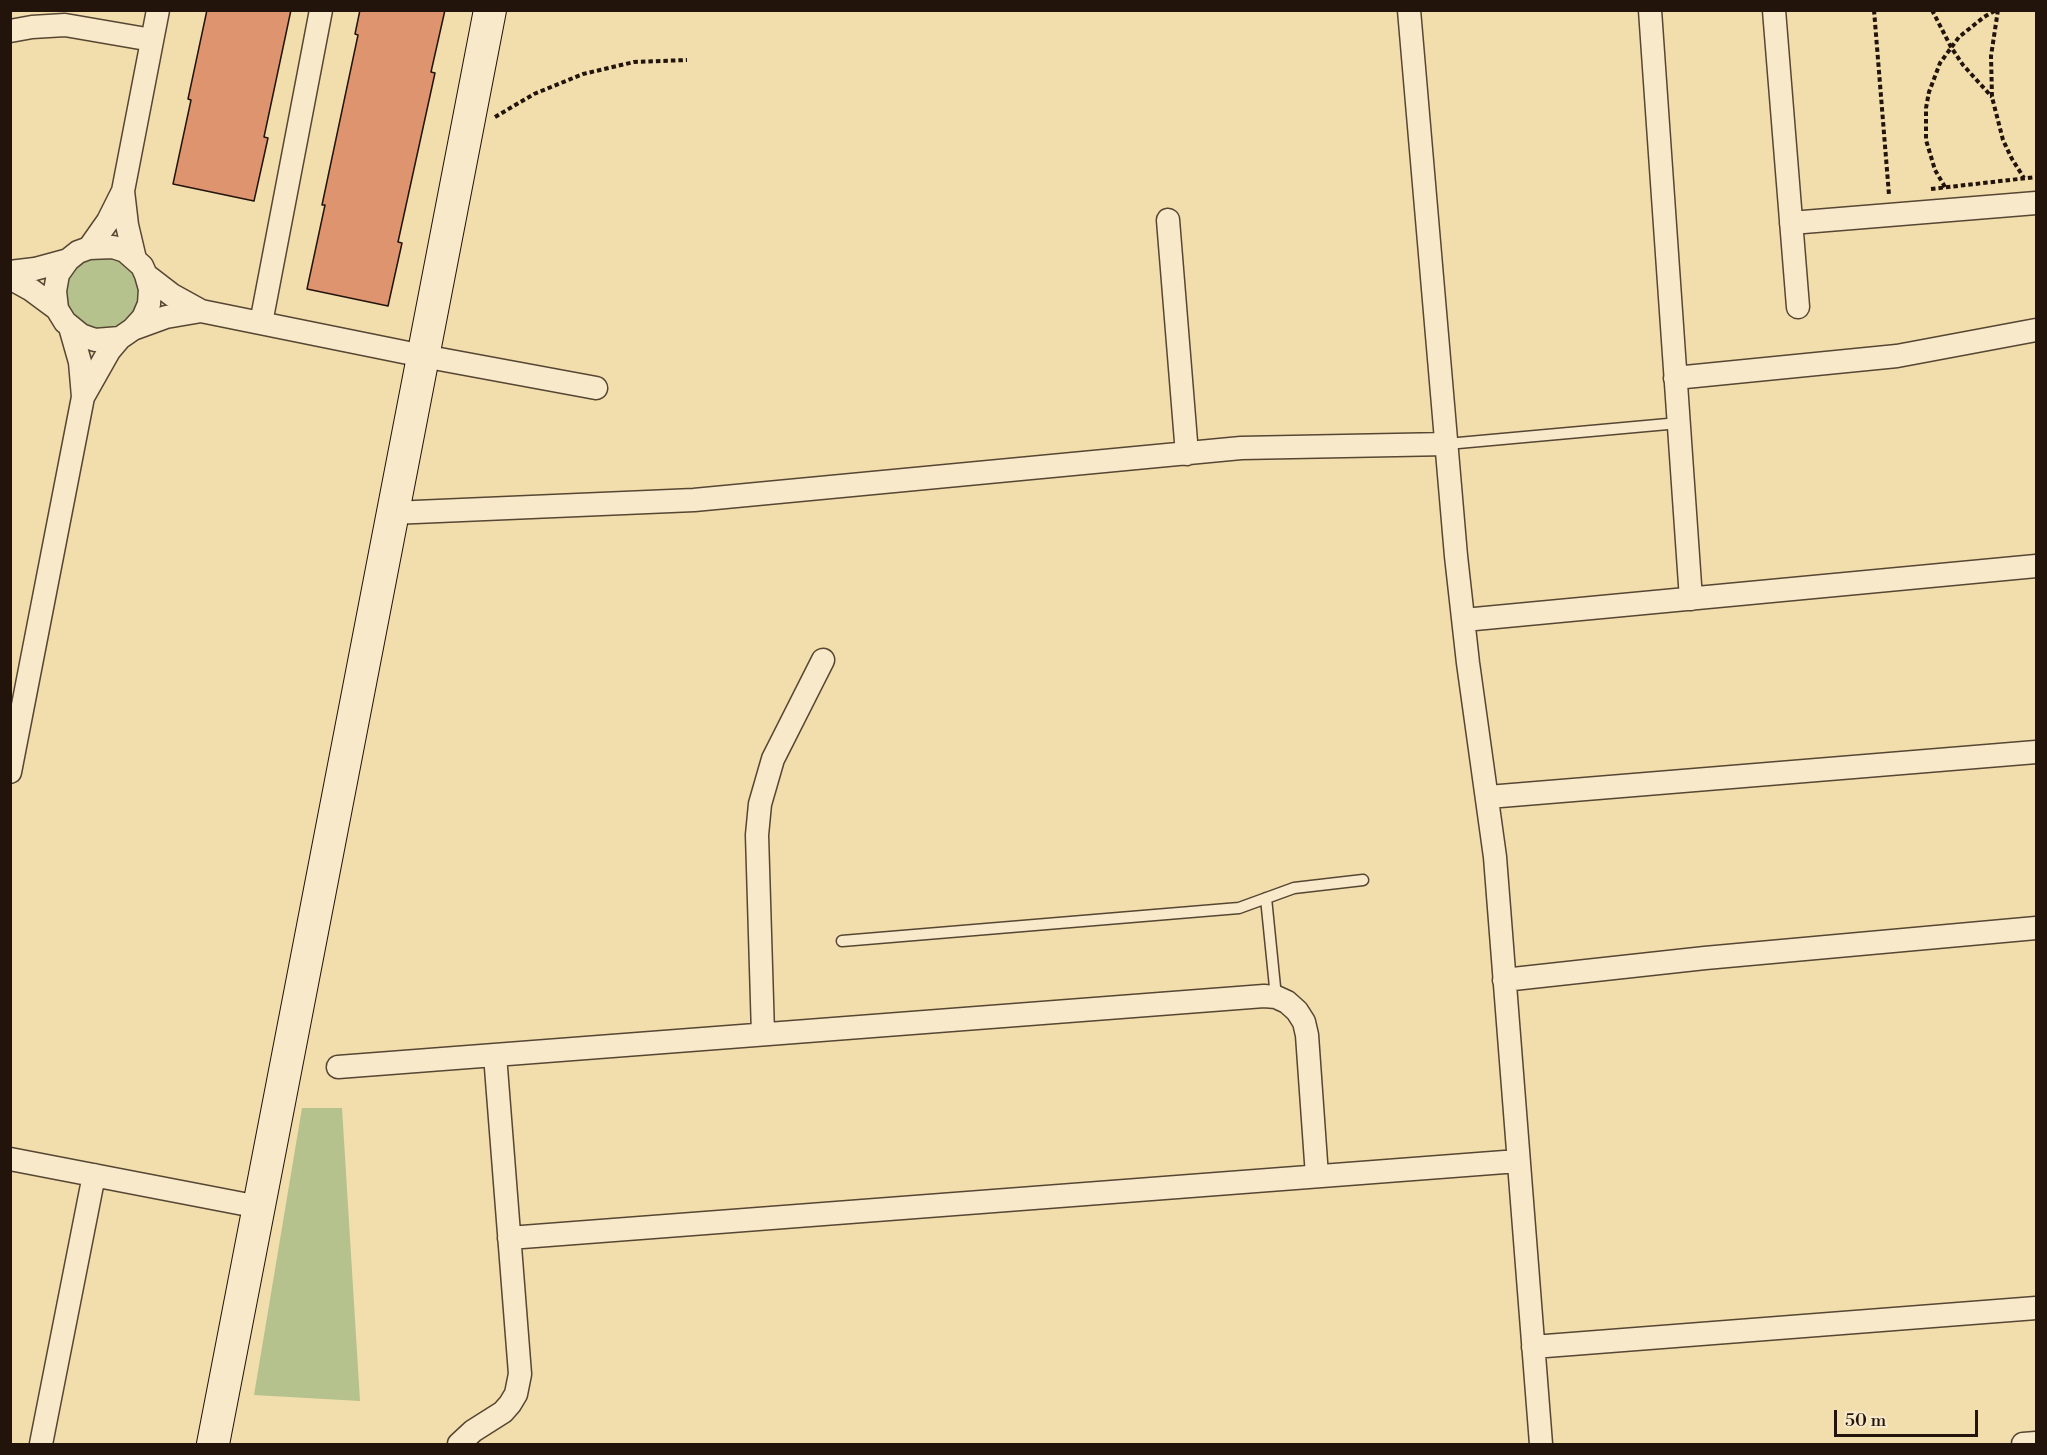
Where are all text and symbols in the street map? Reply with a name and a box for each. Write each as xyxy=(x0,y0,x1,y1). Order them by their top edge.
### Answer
scale bar xyxy=(1837,1398,1981,1436)
text: 50 m xyxy=(1845,1409,1886,1432)

